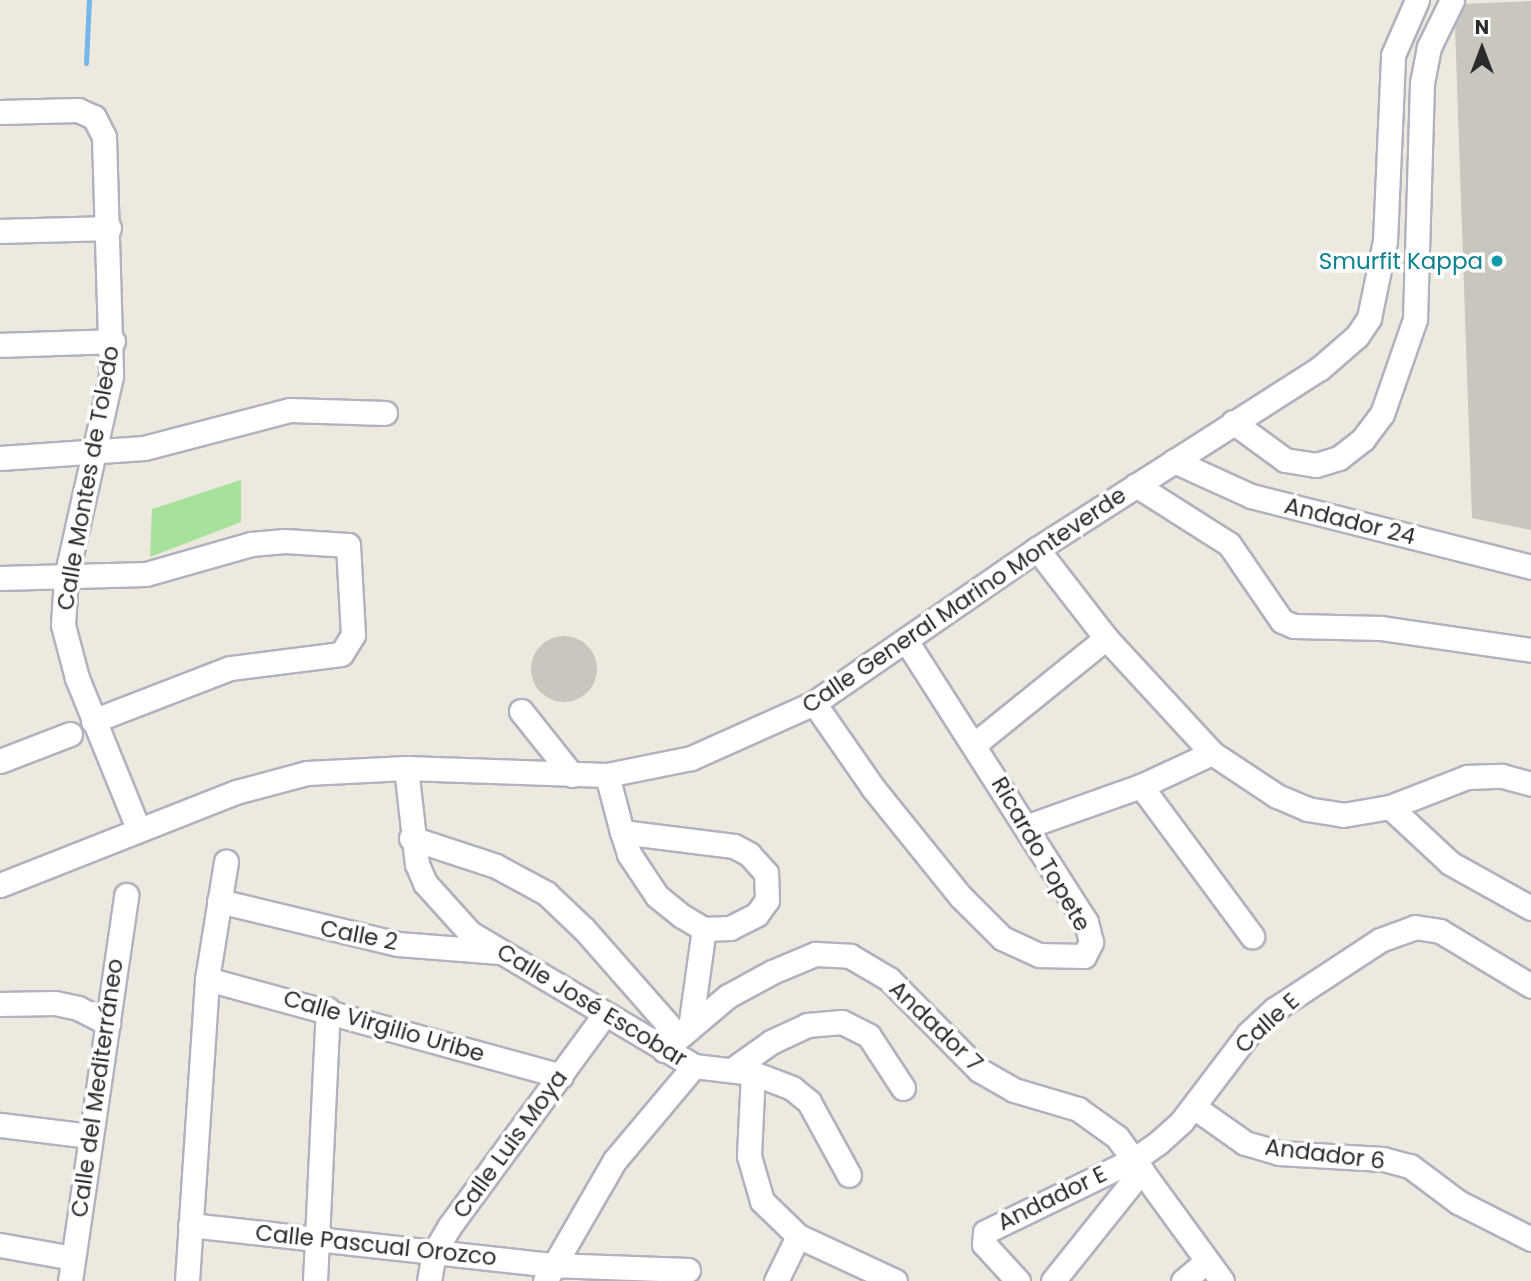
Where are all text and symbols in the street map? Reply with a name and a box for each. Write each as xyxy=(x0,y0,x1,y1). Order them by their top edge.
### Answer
north arrow xyxy=(1447,14,1517,84)
text: N xyxy=(1475,14,1489,41)
place label: Smurfit Kappa xyxy=(1319,247,1483,275)
marker: Smurfit Kappa xyxy=(1489,253,1505,269)
street label: Calle Montes de Toledo xyxy=(51,343,125,613)
street label: Calle General Marino Monteverde xyxy=(797,481,1131,719)
street label: Andador 24 xyxy=(1282,491,1418,551)
street label: Ricardo Topete xyxy=(986,772,1096,936)
street label: Calle 2 xyxy=(318,914,400,956)
street label: Calle José Escobar xyxy=(492,937,692,1073)
street label: Calle del Mediterráneo xyxy=(65,957,129,1219)
street label: Andador 7 xyxy=(884,975,988,1077)
street label: Calle Virgilio Uribe xyxy=(280,984,488,1068)
street label: Calle E xyxy=(1229,987,1305,1059)
street label: Calle Luis Moya xyxy=(447,1064,573,1224)
street label: Andador 6 xyxy=(1263,1133,1387,1175)
street label: Andador E xyxy=(993,1160,1111,1236)
street label: Calle Pascual Orozco xyxy=(254,1219,498,1271)

